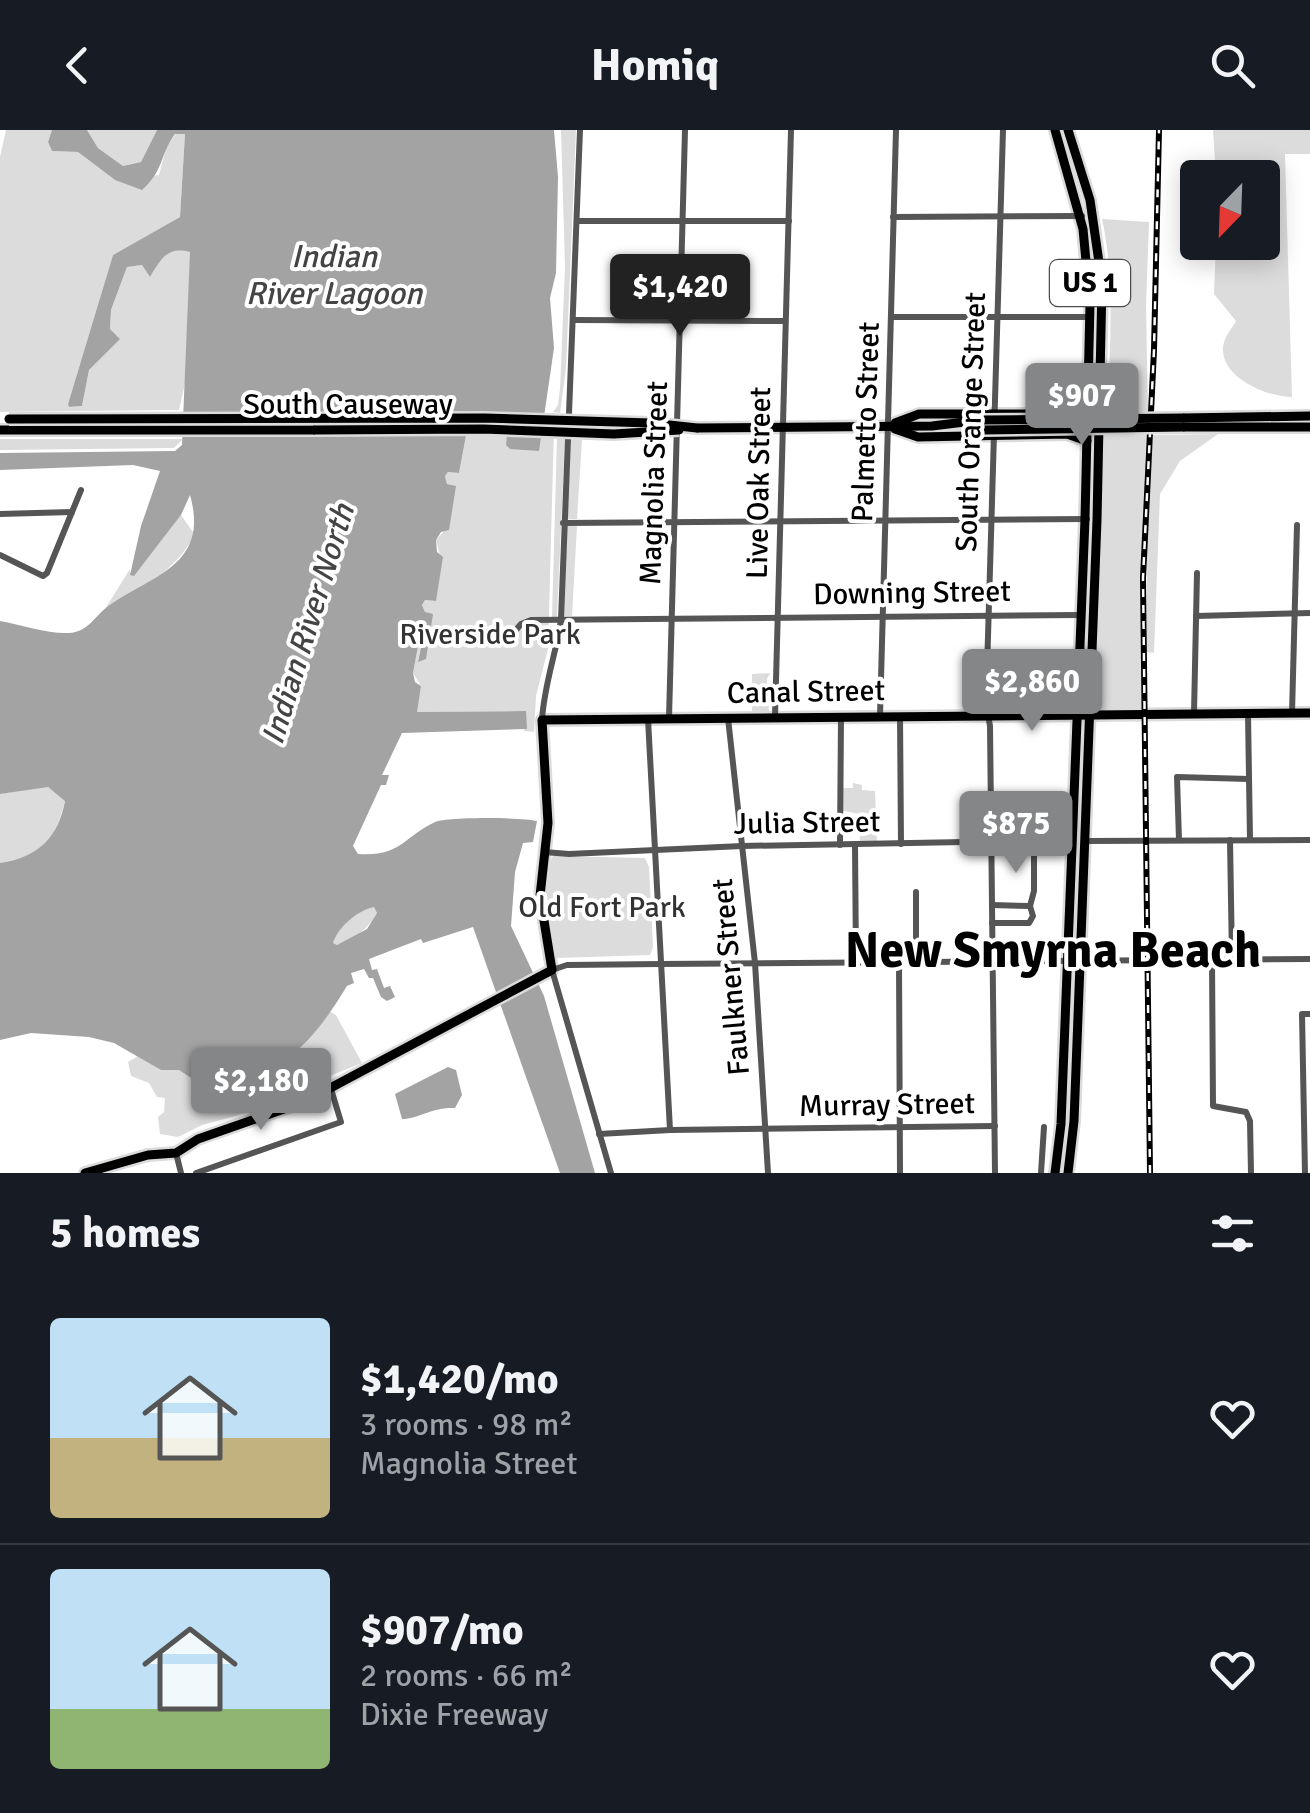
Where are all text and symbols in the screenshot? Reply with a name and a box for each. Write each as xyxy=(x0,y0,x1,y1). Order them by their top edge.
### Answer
icon: back xyxy=(50,38,105,93)
text: Homiq xyxy=(591,38,719,93)
icon: search xyxy=(1205,38,1260,93)
north arrow xyxy=(1180,160,1280,260)
map controls xyxy=(1180,160,1280,260)
water label: Indian River Lagoon xyxy=(246,237,424,313)
pin: $1,420 xyxy=(599,254,761,339)
road number: US 1 xyxy=(1050,260,1130,306)
text: $1,420 xyxy=(632,267,728,306)
street label: South Orange Street xyxy=(948,291,994,553)
street label: Palmetto Street xyxy=(844,321,888,523)
pin: $907 xyxy=(1023,363,1141,448)
text: $907 xyxy=(1047,376,1117,415)
street label: Magnolia Street xyxy=(632,380,676,586)
street label: South Causeway xyxy=(243,386,453,423)
street label: Live Oak Street xyxy=(739,387,779,579)
water label: Indian River North xyxy=(253,498,364,749)
street label: Downing Street xyxy=(813,573,1011,613)
park label: Riverside Park xyxy=(399,616,581,653)
pin: $2,860 xyxy=(951,649,1113,734)
text: $2,860 xyxy=(984,662,1080,701)
street label: Canal Street xyxy=(727,672,885,712)
pin: $875 xyxy=(957,791,1075,876)
street label: Julia Street xyxy=(733,803,881,843)
text: $875 xyxy=(981,804,1051,843)
street label: Faulkner Street xyxy=(704,877,758,1077)
park label: Old Fort Park xyxy=(518,889,686,926)
district label: New Smyrna Beach xyxy=(845,920,1261,982)
pin: $2,180 xyxy=(180,1048,342,1133)
text: $2,180 xyxy=(213,1061,309,1100)
street label: Murray Street xyxy=(799,1085,975,1125)
icon: filters xyxy=(1205,1206,1260,1261)
text: 5 homes xyxy=(50,1208,200,1259)
text: $1,420/mo xyxy=(360,1354,559,1405)
icon: home xyxy=(130,1358,250,1478)
icon: heart xyxy=(1205,1391,1260,1446)
text: 3 rooms · 98 m² xyxy=(360,1405,573,1444)
text: Magnolia Street xyxy=(360,1444,577,1483)
text: $907/mo xyxy=(360,1605,524,1656)
icon: home xyxy=(130,1609,250,1729)
icon: heart xyxy=(1205,1642,1260,1697)
text: 2 rooms · 66 m² xyxy=(360,1656,573,1695)
text: Dixie Freeway xyxy=(360,1695,548,1734)

